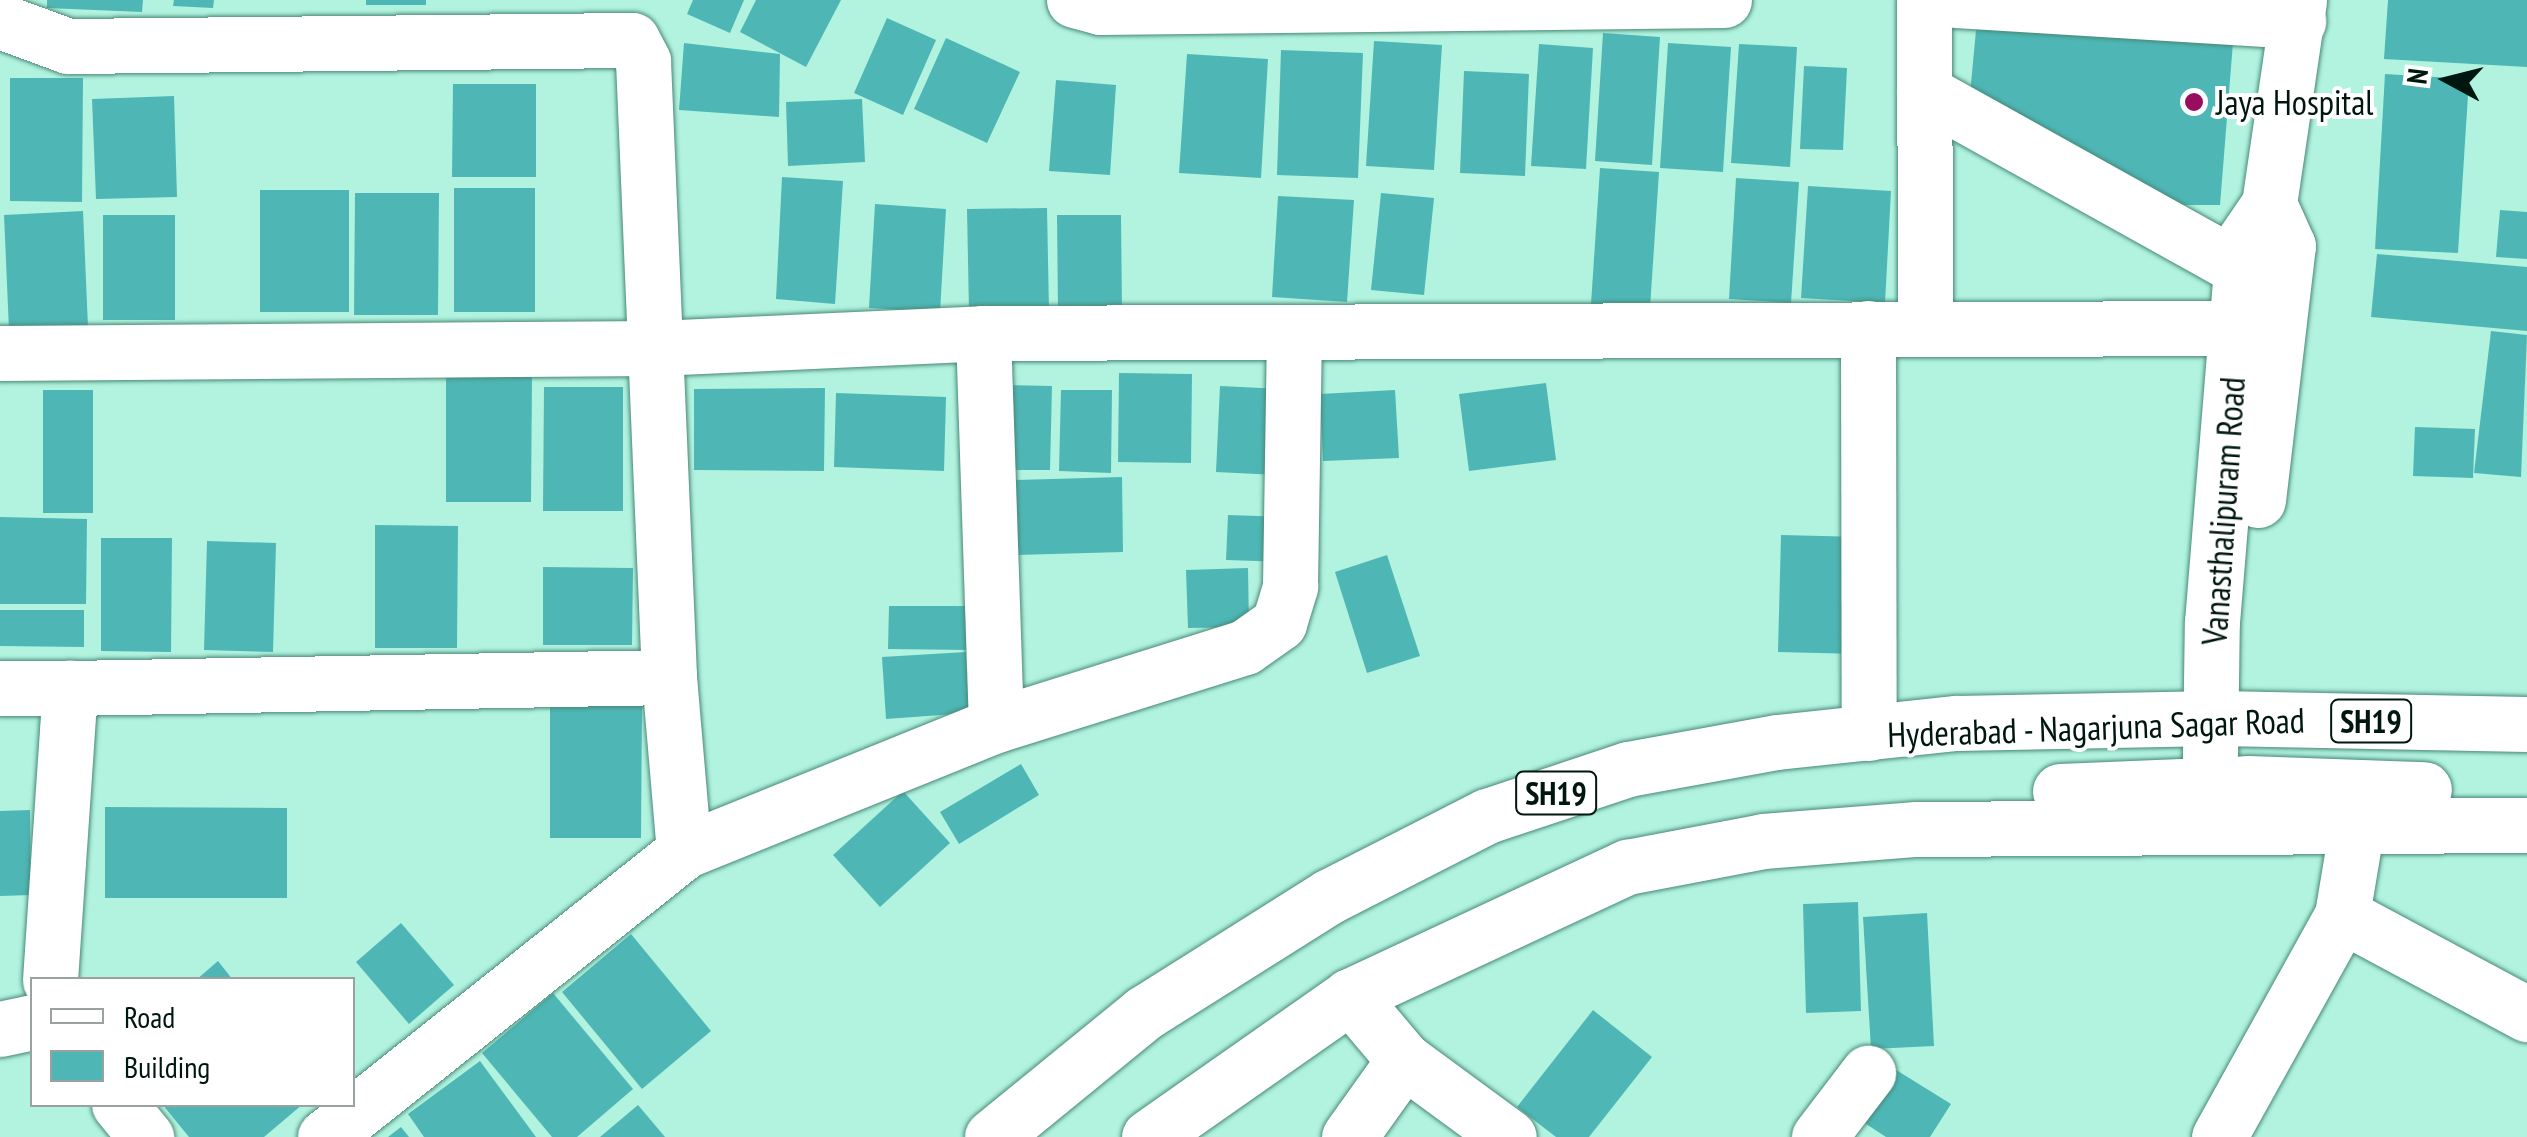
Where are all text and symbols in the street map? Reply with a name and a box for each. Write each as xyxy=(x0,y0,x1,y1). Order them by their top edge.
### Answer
north arrow xyxy=(2397,30,2497,130)
text: N xyxy=(2397,67,2436,86)
place label: Jaya Hospital xyxy=(2216,81,2373,123)
marker: Jaya Hospital xyxy=(2181,89,2207,115)
street label: Vanasthalipuram Road xyxy=(2193,376,2253,646)
road number: SH19 xyxy=(2328,694,2414,748)
street label: Hyderabad - Nagarjuna Sagar Road xyxy=(1885,699,2307,755)
road number: SH19 xyxy=(1514,766,1598,820)
legend xyxy=(30,977,355,1107)
text: Road xyxy=(124,997,175,1036)
text: Building xyxy=(124,1047,210,1086)

